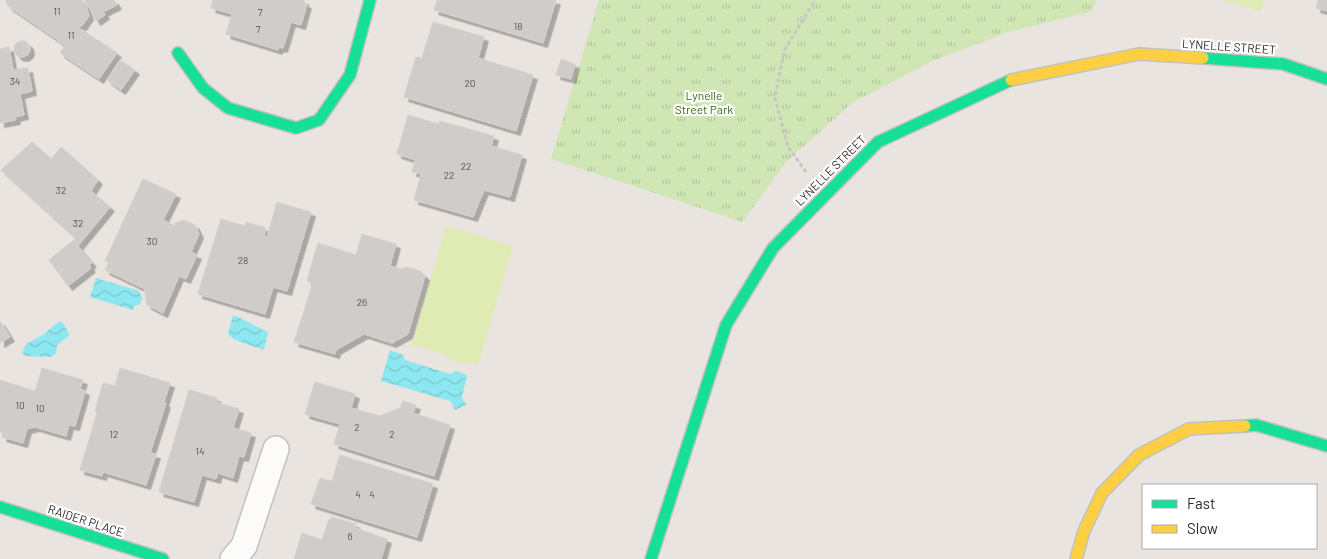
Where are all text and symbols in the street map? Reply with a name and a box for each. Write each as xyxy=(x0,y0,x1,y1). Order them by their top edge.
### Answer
house number: 11 xyxy=(53,5,61,17)
house number: 7 xyxy=(258,6,263,18)
house number: 18 xyxy=(514,20,522,32)
house number: 7 xyxy=(256,23,261,35)
house number: 11 xyxy=(67,29,75,41)
street label: LYNELLE STREET xyxy=(1182,36,1277,56)
house number: 34 xyxy=(10,75,20,87)
house number: 20 xyxy=(464,77,476,89)
park label: Lynelle Street Park xyxy=(675,88,733,116)
street label: LYNELLE STREET xyxy=(792,132,868,208)
house number: 22 xyxy=(461,160,471,172)
house number: 22 xyxy=(444,169,454,181)
house number: 32 xyxy=(56,184,66,196)
house number: 32 xyxy=(73,217,83,229)
house number: 30 xyxy=(147,235,157,247)
house number: 28 xyxy=(238,254,248,266)
house number: 26 xyxy=(357,296,367,308)
house number: 10 xyxy=(15,399,25,411)
house number: 10 xyxy=(35,402,45,414)
house number: 2 xyxy=(354,421,360,433)
house number: 12 xyxy=(110,428,118,440)
house number: 2 xyxy=(389,428,395,440)
house number: 14 xyxy=(195,445,205,457)
legend xyxy=(1142,484,1317,549)
house number: 4 xyxy=(355,488,361,500)
house number: 4 xyxy=(369,488,375,500)
text: Fast xyxy=(1187,494,1215,512)
street label: RAIDER PLACE xyxy=(46,501,126,539)
text: Slow xyxy=(1187,519,1218,537)
house number: 6 xyxy=(347,530,353,542)

